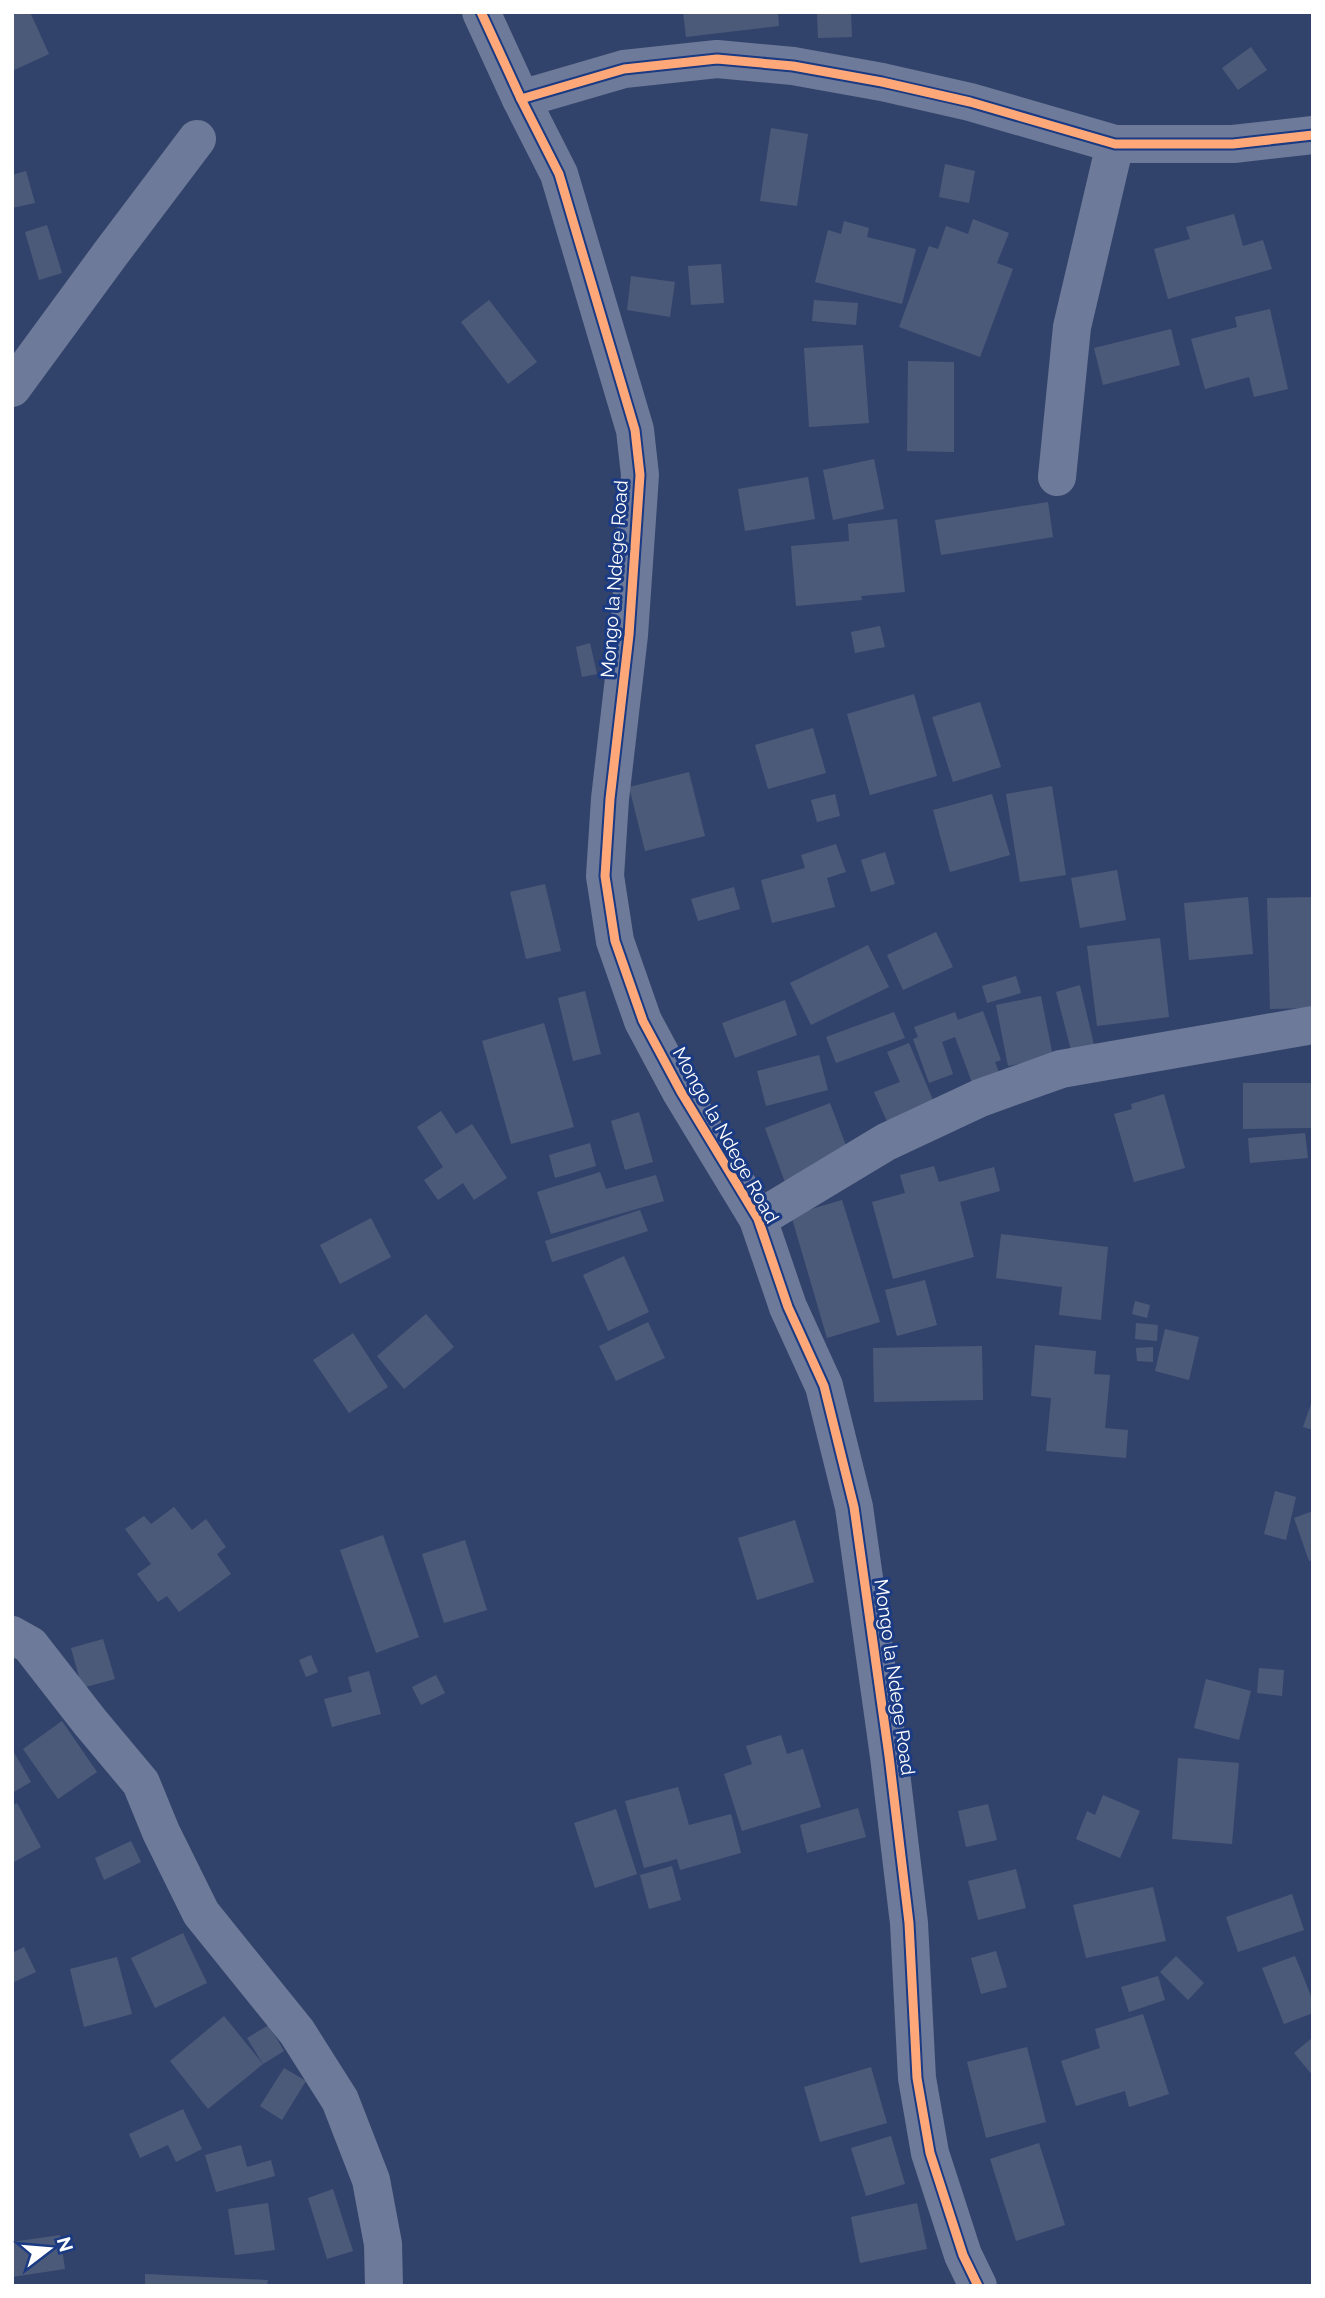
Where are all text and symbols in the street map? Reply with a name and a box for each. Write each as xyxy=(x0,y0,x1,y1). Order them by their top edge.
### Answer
street label: Mongo la Ndege Road xyxy=(596,479,632,679)
street label: Mongo la Ndege Road xyxy=(668,1043,784,1227)
street label: Mongo la Ndege Road xyxy=(870,1577,920,1777)
north arrow xyxy=(14,2214,84,2284)
text: N xyxy=(53,2234,78,2254)

